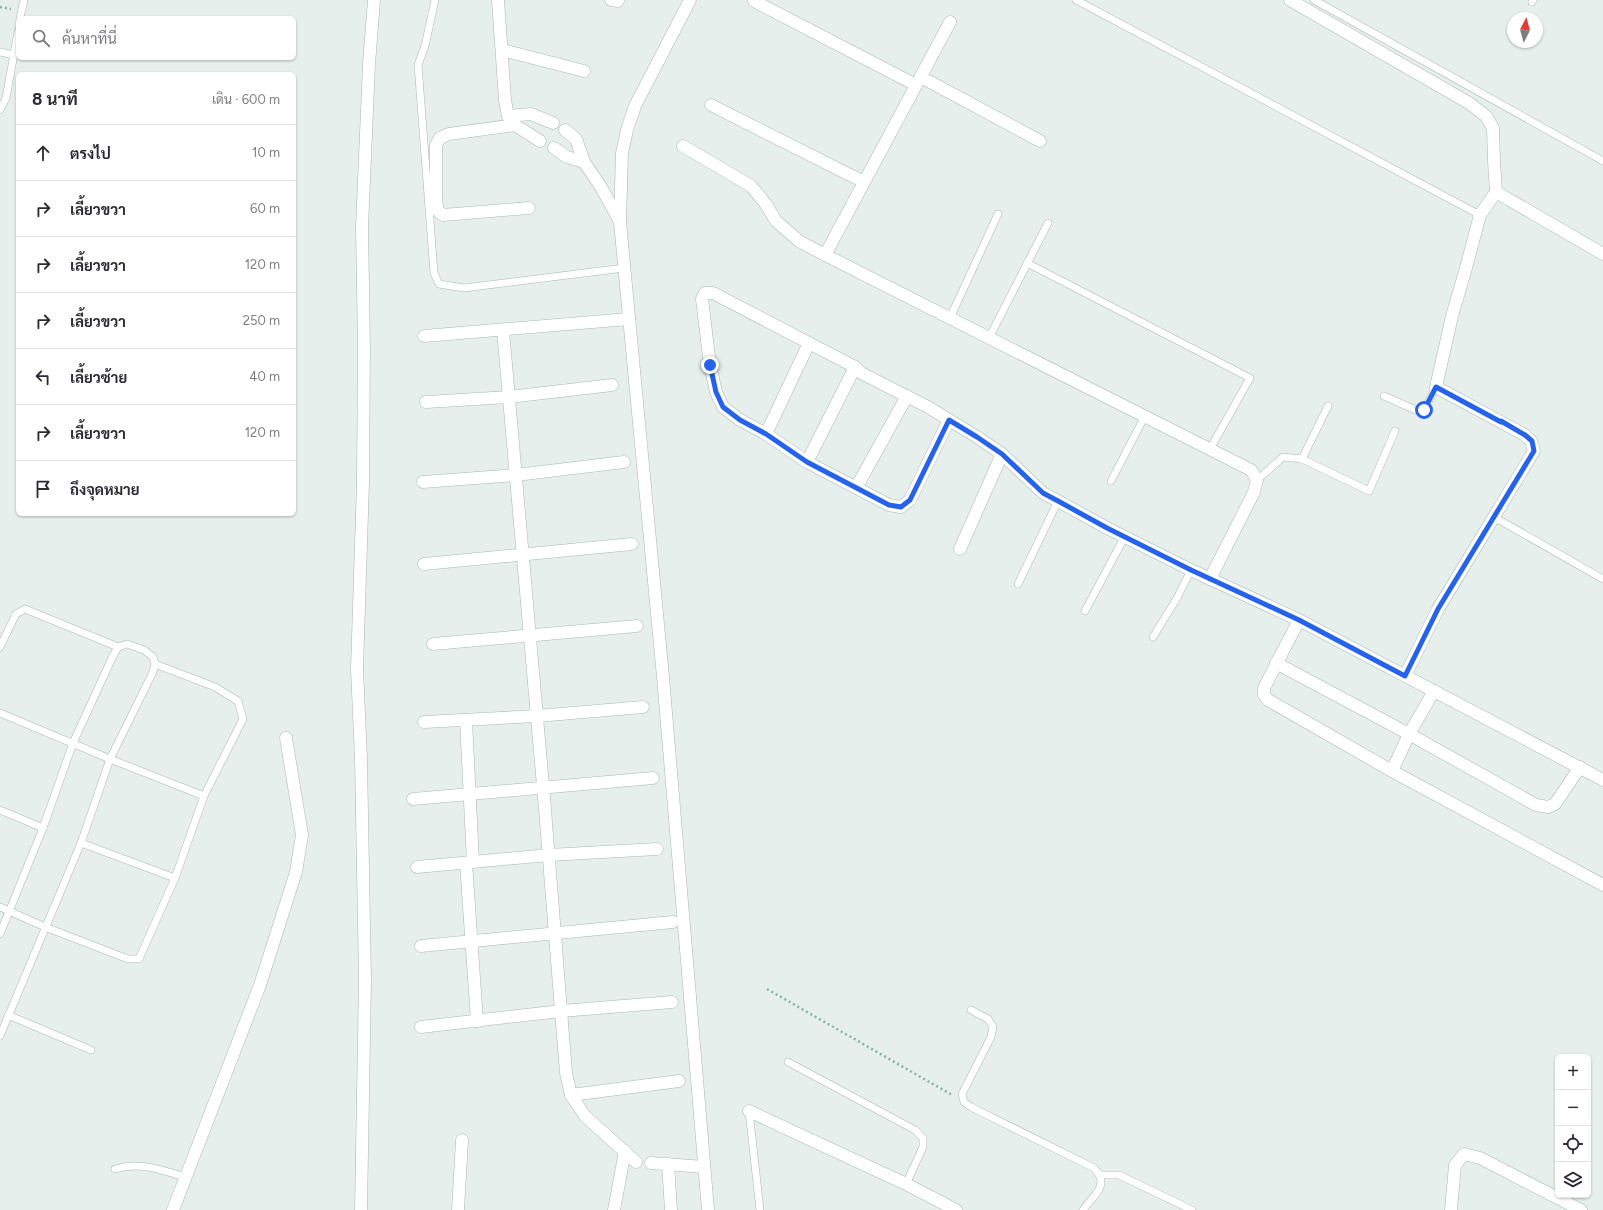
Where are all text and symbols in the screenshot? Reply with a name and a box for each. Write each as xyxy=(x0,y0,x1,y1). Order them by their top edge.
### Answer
north arrow xyxy=(1507,12,1543,48)
search box xyxy=(16,16,296,60)
icon: search xyxy=(30,27,52,49)
text: ค้นหาที่นี่ xyxy=(62,30,117,48)
text: 8 นาที xyxy=(32,89,78,109)
text: เดิน · 600 m xyxy=(212,92,280,107)
icon: ahead xyxy=(32,142,54,164)
text: ตรงไป xyxy=(70,145,111,163)
text: 10 m xyxy=(252,145,280,160)
icon: right xyxy=(32,198,54,220)
text: เลี้ยวขวา xyxy=(70,201,126,219)
text: 60 m xyxy=(250,201,280,216)
icon: right xyxy=(32,254,54,276)
text: เลี้ยวขวา xyxy=(70,257,126,275)
text: 120 m xyxy=(245,257,280,272)
icon: right xyxy=(32,310,54,332)
text: เลี้ยวขวา xyxy=(70,313,126,331)
text: 250 m xyxy=(243,313,280,328)
route end xyxy=(701,356,719,374)
icon: left xyxy=(32,366,54,388)
text: เลี้ยวซ้าย xyxy=(70,369,127,387)
text: 40 m xyxy=(249,369,280,384)
route start xyxy=(1415,401,1433,419)
icon: right xyxy=(32,422,54,444)
text: เลี้ยวขวา xyxy=(70,425,126,443)
text: 120 m xyxy=(245,425,280,440)
icon: arrive xyxy=(32,478,54,500)
text: ถึงจุดหมาย xyxy=(70,481,140,499)
map controls xyxy=(1555,1054,1591,1198)
button: + xyxy=(1555,1054,1591,1090)
button: − xyxy=(1555,1090,1591,1126)
button: locate xyxy=(1555,1126,1591,1162)
button: layers xyxy=(1555,1162,1591,1198)

